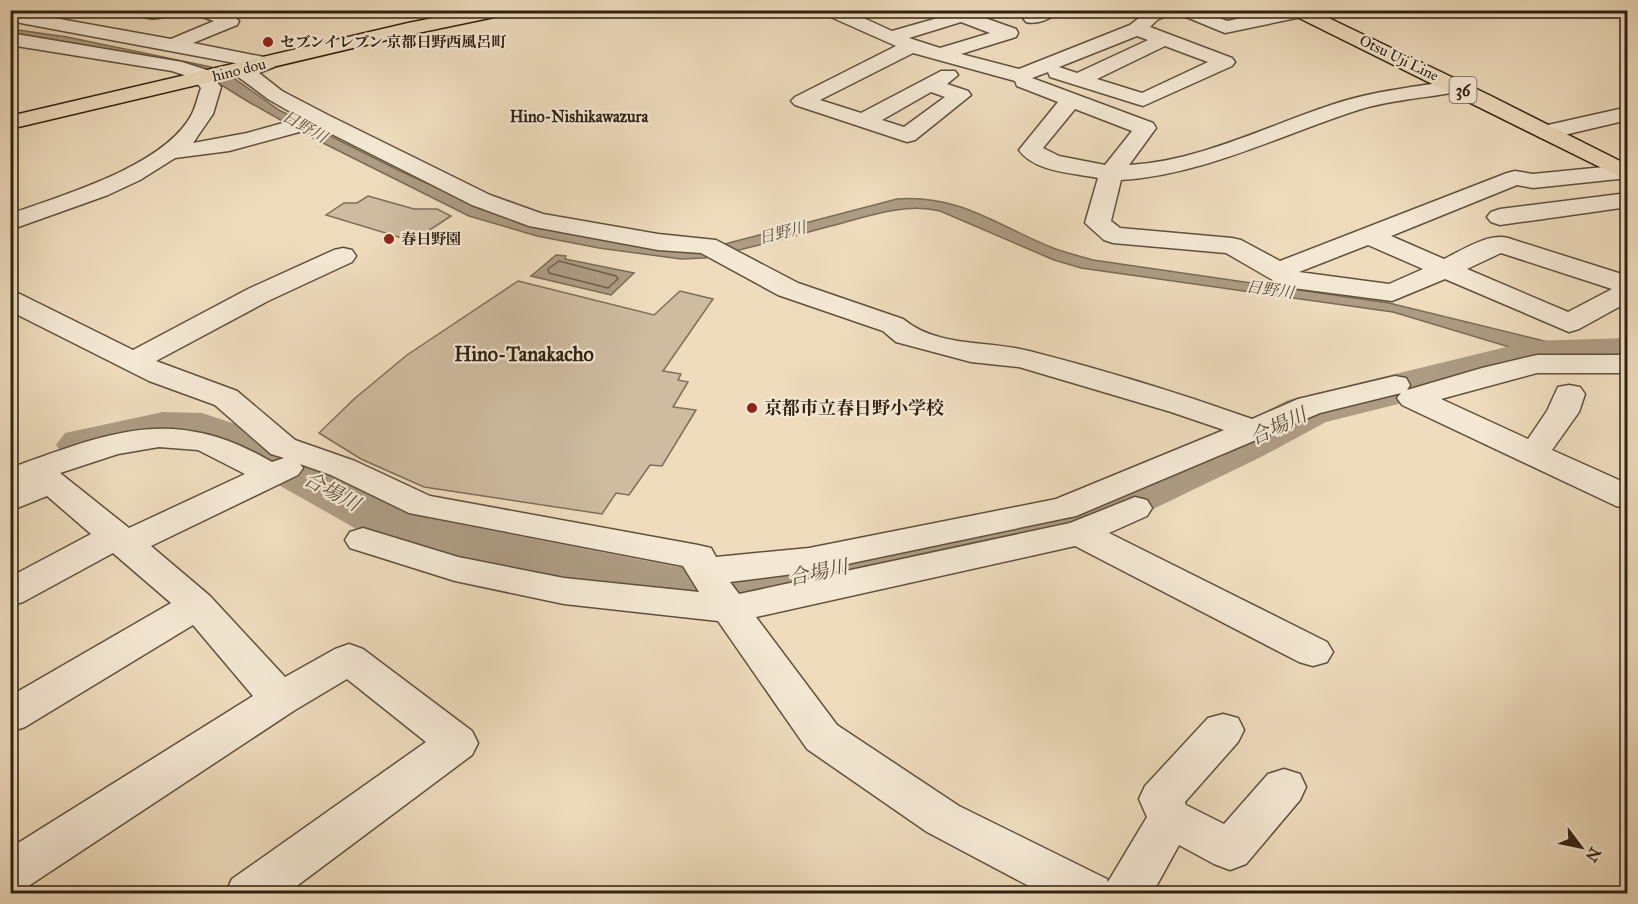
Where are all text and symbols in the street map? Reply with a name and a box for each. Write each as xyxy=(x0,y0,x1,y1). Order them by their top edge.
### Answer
street label: Otsu Uji Line xyxy=(1356,31,1442,85)
place label: セブンイレブン 京都日野西風呂町 xyxy=(280,33,506,51)
marker: セブンイレブン 京都日野西風呂町 xyxy=(261,35,275,49)
street label: hino dou xyxy=(210,55,268,85)
road number: 36 xyxy=(1450,77,1476,103)
water label: 日野川 xyxy=(279,106,332,148)
district label: Hino-Nishikawazura xyxy=(510,107,650,126)
water label: 日野川 xyxy=(757,217,810,248)
place label: 春日野園 xyxy=(401,230,461,248)
marker: 春日野園 xyxy=(382,232,396,246)
water label: 日野川 xyxy=(1245,277,1297,303)
district label: Hino-Tanakacho xyxy=(454,342,594,366)
place label: 京都市立春日野小学校 xyxy=(764,397,944,419)
marker: 京都市立春日野小学校 xyxy=(745,401,759,415)
water label: 合場川 xyxy=(1246,402,1312,450)
water label: 合場川 xyxy=(300,466,366,517)
water label: 合場川 xyxy=(786,554,852,590)
north arrow xyxy=(1551,817,1611,877)
text: N xyxy=(1581,844,1605,866)

